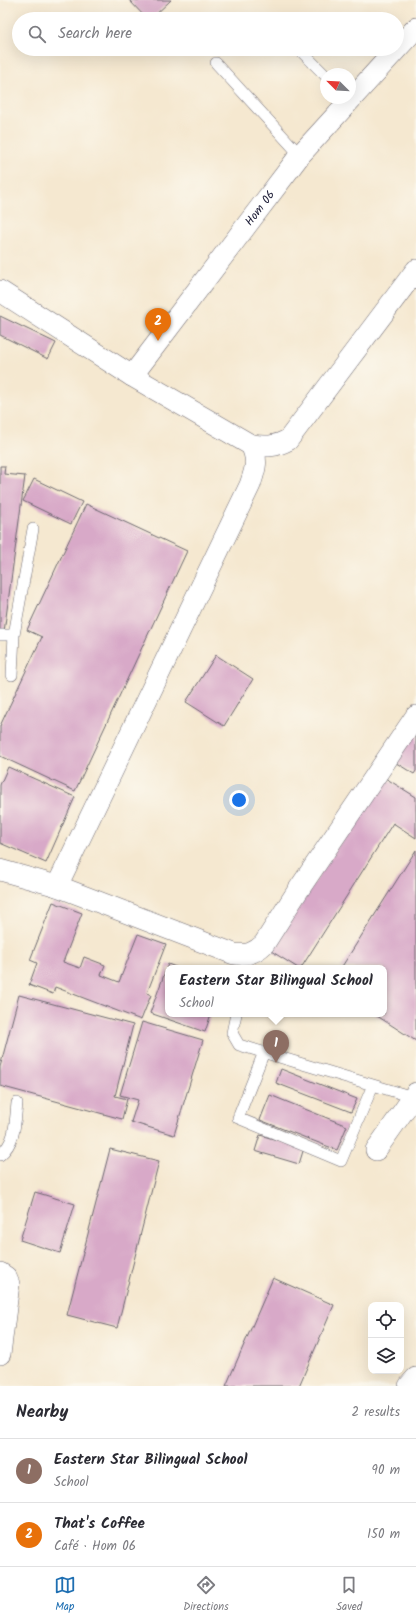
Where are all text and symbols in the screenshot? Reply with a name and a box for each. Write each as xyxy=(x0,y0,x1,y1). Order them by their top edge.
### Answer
search box xyxy=(12,12,404,56)
text: Search here xyxy=(58,22,132,46)
icon: search xyxy=(26,23,48,45)
north arrow xyxy=(320,68,356,104)
street label: Hom 06 xyxy=(240,186,280,230)
pin: 2 xyxy=(145,308,171,341)
your location xyxy=(229,790,249,810)
popup xyxy=(165,965,387,1017)
text: Eastern Star Bilingual School xyxy=(179,969,373,993)
text: School xyxy=(179,993,214,1014)
pin: 1 xyxy=(263,1030,289,1063)
map controls xyxy=(368,1302,404,1374)
button: locate xyxy=(368,1302,404,1338)
button: layers xyxy=(368,1338,404,1374)
text: Nearby xyxy=(16,1399,68,1426)
text: 2 results xyxy=(352,1402,400,1423)
text: Eastern Star Bilingual School xyxy=(54,1448,248,1472)
text: 1 xyxy=(27,1460,31,1481)
text: 90 m xyxy=(372,1460,400,1481)
text: School xyxy=(54,1472,89,1493)
text: That's Coffee xyxy=(54,1512,145,1536)
text: 2 xyxy=(25,1524,33,1545)
text: 150 m xyxy=(367,1524,400,1545)
text: Café · Hom 06 xyxy=(54,1536,136,1557)
tab: Map xyxy=(54,1574,76,1616)
tab: Directions xyxy=(183,1574,229,1616)
tab: Saved xyxy=(336,1574,362,1616)

